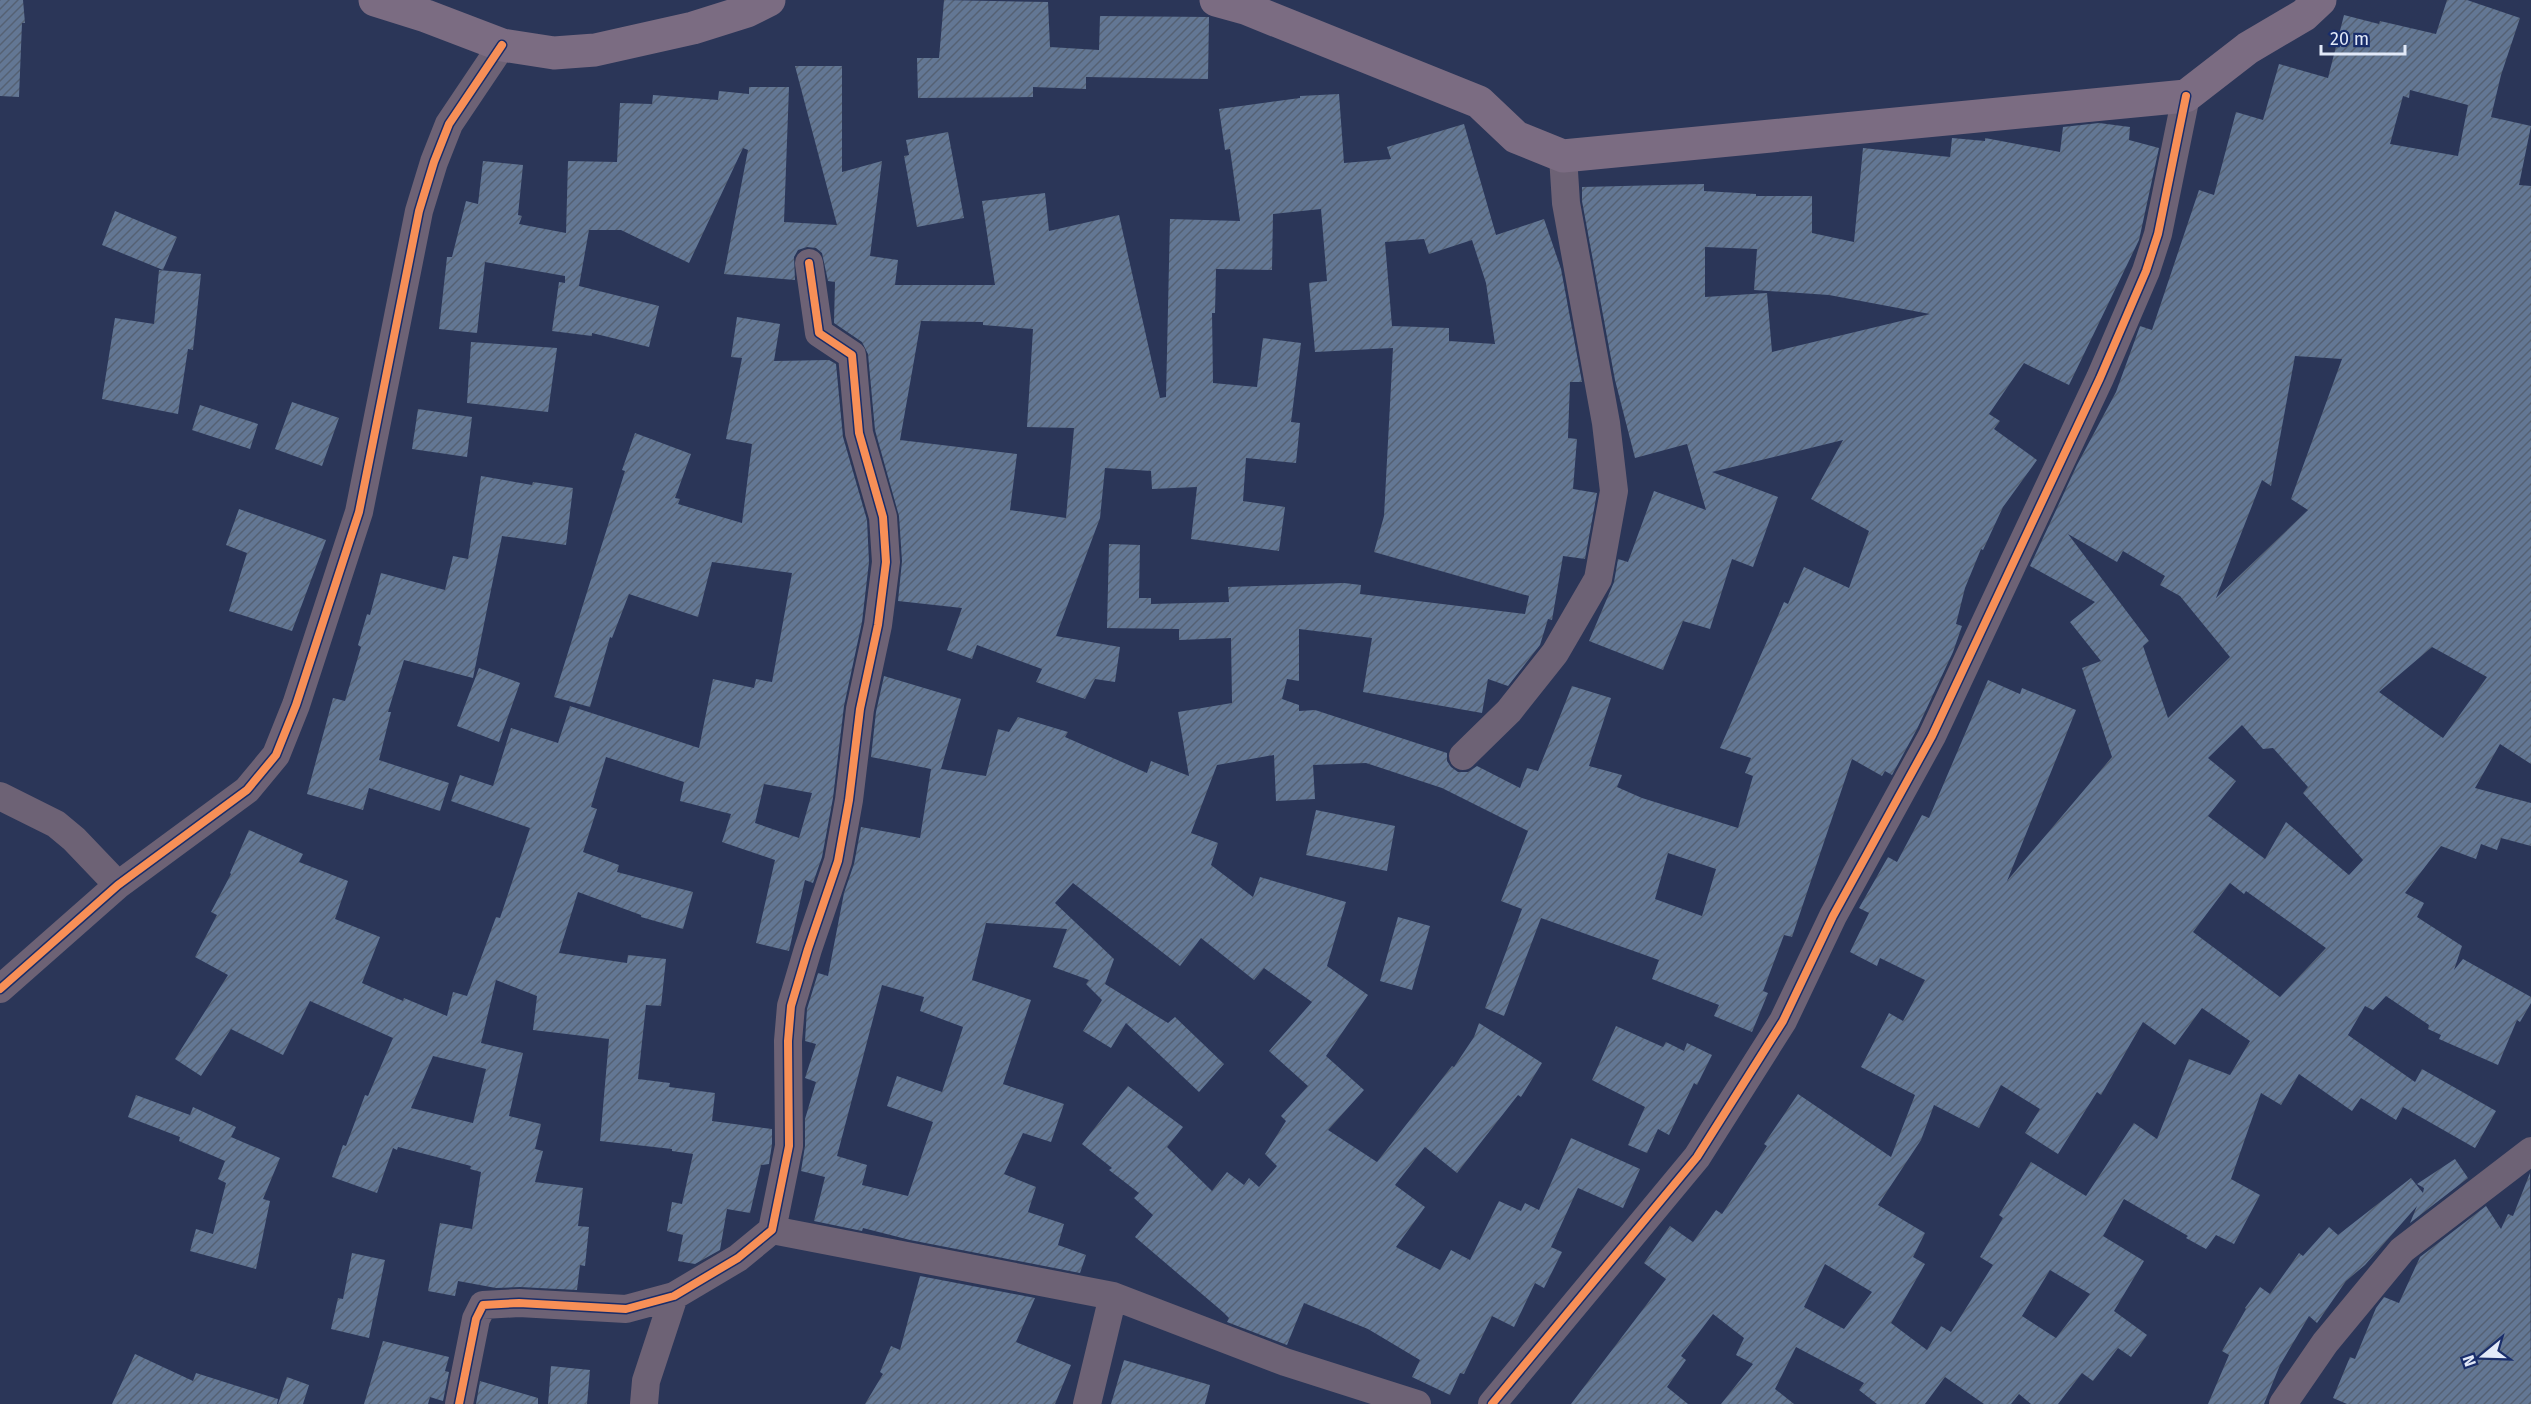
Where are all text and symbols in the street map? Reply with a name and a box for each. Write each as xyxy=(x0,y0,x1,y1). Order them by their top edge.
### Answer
scale bar xyxy=(2321,18,2405,56)
text: 20 m xyxy=(2330,28,2369,50)
north arrow xyxy=(2453,1326,2513,1386)
text: N xyxy=(2459,1353,2480,1369)

